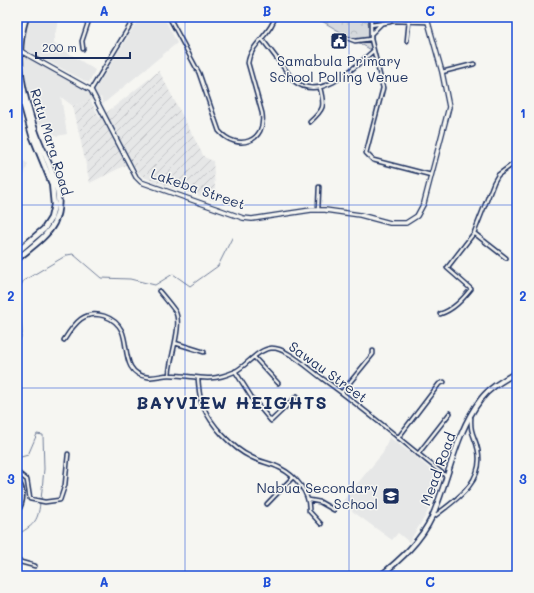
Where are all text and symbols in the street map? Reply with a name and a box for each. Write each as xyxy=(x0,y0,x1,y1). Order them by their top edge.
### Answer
text: A xyxy=(99,2,109,19)
text: B xyxy=(263,2,272,19)
text: C xyxy=(425,2,435,19)
public building icon: Samabula Primary School Polling Venue xyxy=(329,31,349,51)
scale bar xyxy=(36,34,130,60)
text: 200 m xyxy=(42,39,77,55)
place label: Samabula Primary School Polling Venue xyxy=(270,51,408,86)
street label: Ratu Mara Road xyxy=(26,86,77,198)
text: 1 xyxy=(8,104,14,121)
text: 1 xyxy=(520,104,526,121)
street label: Lakeba Street xyxy=(148,163,248,214)
text: 2 xyxy=(7,287,15,304)
text: 2 xyxy=(519,287,527,304)
street label: Sawau Street xyxy=(285,337,371,407)
district label: BAYVIEW HEIGHTS xyxy=(136,390,328,414)
street label: Mead Road xyxy=(415,429,460,508)
text: 3 xyxy=(7,470,15,487)
text: 3 xyxy=(519,470,527,487)
place label: Nabua Secondary School xyxy=(256,478,378,513)
school or university icon: Nabua Secondary School xyxy=(381,486,401,506)
text: A xyxy=(99,573,109,590)
text: B xyxy=(263,573,272,590)
text: C xyxy=(425,573,435,590)

